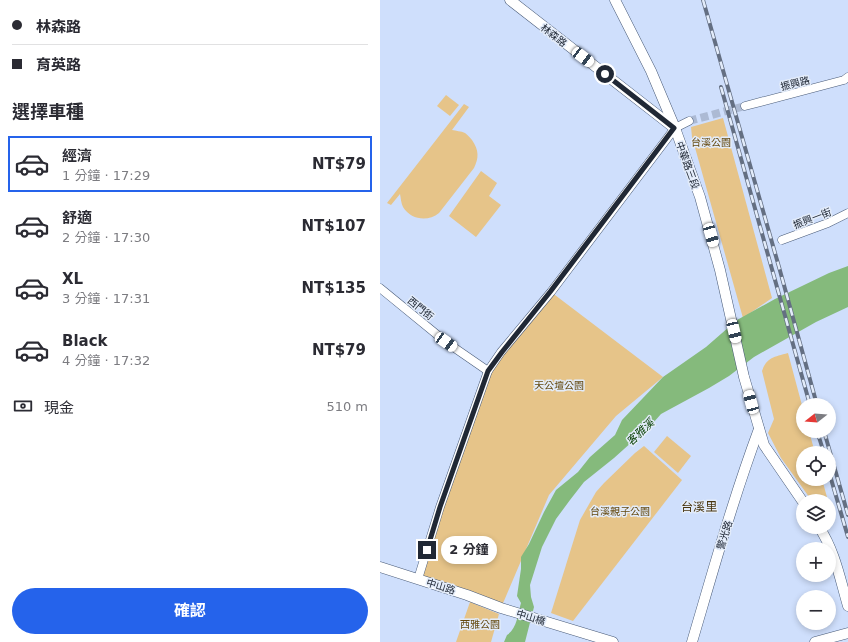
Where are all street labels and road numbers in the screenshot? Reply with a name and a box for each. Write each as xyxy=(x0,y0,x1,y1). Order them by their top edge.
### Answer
street label: 林森路 xyxy=(538,22,569,49)
street label: 振興路 xyxy=(779,75,811,92)
street label: 中華路三段 xyxy=(674,140,701,191)
street label: 振興一街 xyxy=(792,206,833,231)
street label: 西門街 xyxy=(406,295,436,322)
street label: 警光路 xyxy=(715,519,734,551)
street label: 中山路 xyxy=(425,577,457,596)
street label: 中山橋 xyxy=(515,608,547,627)

